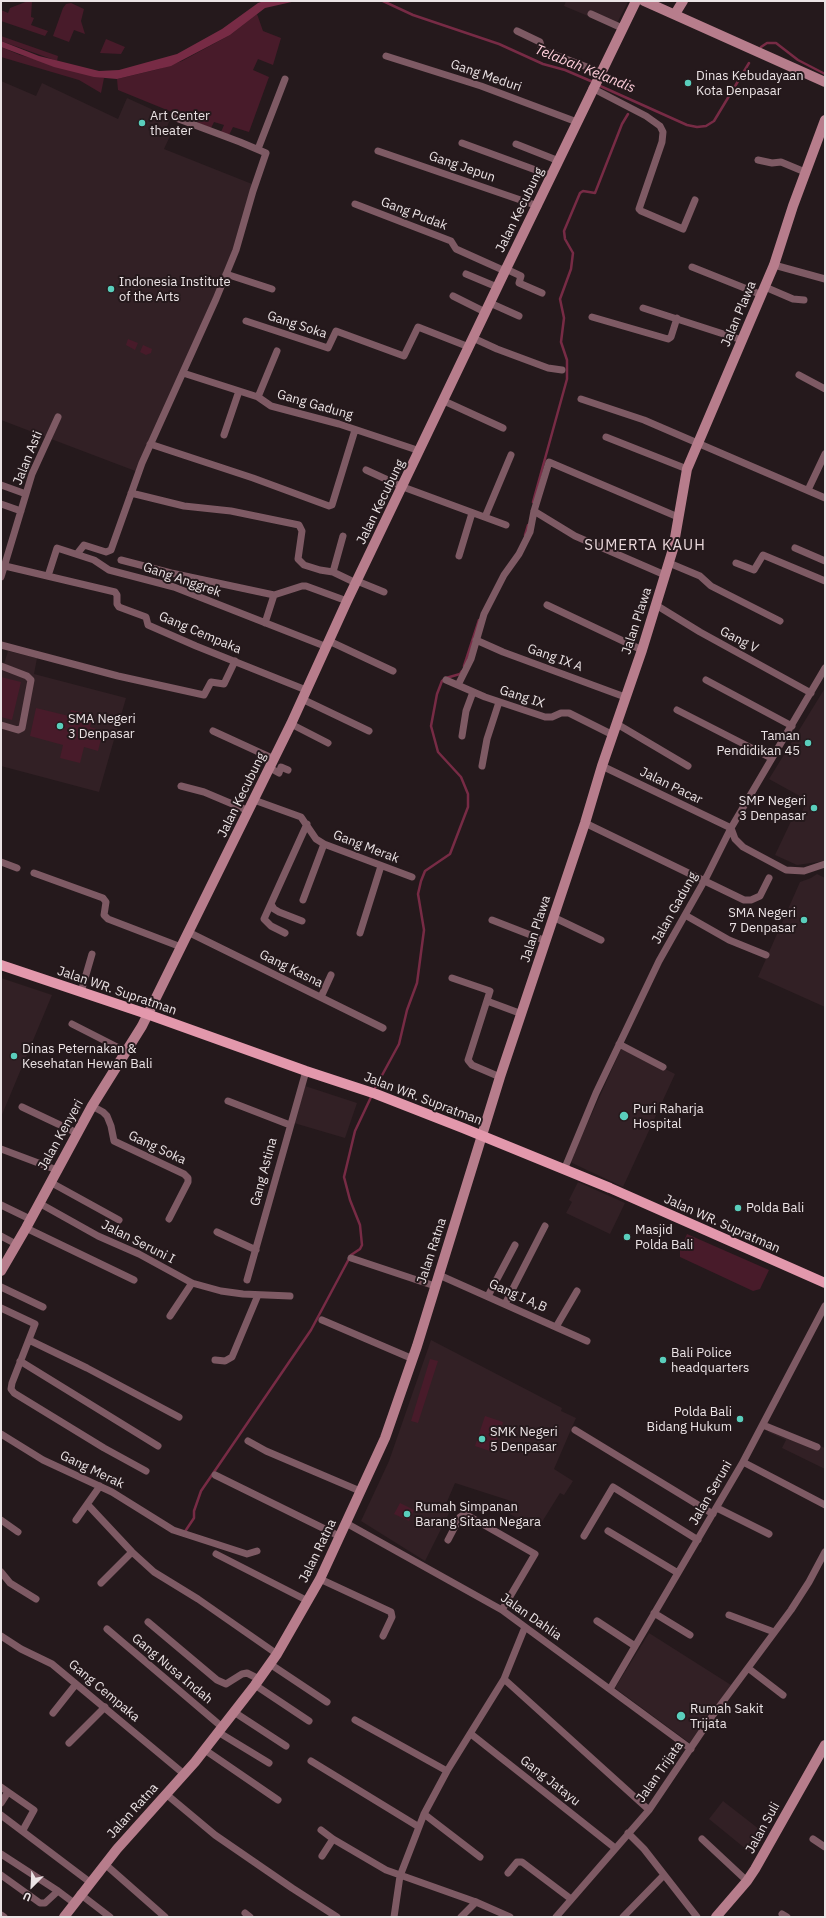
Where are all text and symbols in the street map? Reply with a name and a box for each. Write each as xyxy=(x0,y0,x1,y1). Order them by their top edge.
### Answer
water label: Telabah Kelandis xyxy=(532,41,638,97)
street label: Gang Meduri xyxy=(449,57,523,95)
place label: Dinas Kebudayaan Kota Denpasar xyxy=(696,68,804,99)
marker: Dinas Kebudayaan Kota Denpasar xyxy=(683,78,693,88)
place label: Art Center theater xyxy=(150,108,210,139)
marker: Art Center theater xyxy=(137,118,147,128)
street label: Gang Jepun xyxy=(427,148,497,186)
street label: Jalan Kecubung xyxy=(493,165,547,255)
street label: Gang Pudak xyxy=(379,194,449,234)
place label: Indonesia Institute of the Arts xyxy=(119,274,231,305)
street label: Jalan Plawa xyxy=(718,279,760,349)
marker: Indonesia Institute of the Arts xyxy=(106,284,116,294)
street label: Gang Soka xyxy=(265,308,329,342)
street label: Gang Gadung xyxy=(275,387,355,423)
street label: Jalan Asti xyxy=(10,429,46,487)
street label: Jalan Kecubung xyxy=(354,457,408,547)
district label: SUMERTA KAUH xyxy=(584,537,706,555)
street label: Gang Anggrek xyxy=(141,559,223,601)
street label: Jalan Plawa xyxy=(619,585,655,657)
street label: Gang Cempaka xyxy=(156,609,244,657)
street label: Gang V xyxy=(717,623,761,657)
street label: Gang IX A xyxy=(525,641,585,675)
street label: Gang IX xyxy=(497,682,547,712)
place label: SMA Negeri 3 Denpasar xyxy=(68,711,136,742)
marker: SMA Negeri 3 Denpasar xyxy=(55,721,65,731)
place label: Taman Pendidikan 45 xyxy=(717,728,800,759)
marker: Taman Pendidikan 45 xyxy=(803,738,813,748)
street label: Jalan Kecubung xyxy=(215,750,269,840)
street label: Jalan Pacar xyxy=(637,764,705,808)
place label: SMP Negeri 3 Denpasar xyxy=(739,793,806,824)
marker: SMP Negeri 3 Denpasar xyxy=(809,803,819,813)
street label: Gang Merak xyxy=(331,827,401,867)
street label: Jalan Gadung xyxy=(649,869,701,947)
street label: Jalan Plawa xyxy=(518,893,554,965)
place label: SMA Negeri 7 Denpasar xyxy=(728,905,796,936)
marker: SMA Negeri 7 Denpasar xyxy=(799,915,809,925)
street label: Gang Kasna xyxy=(257,947,325,991)
street label: Jalan WR. Supratman xyxy=(55,963,179,1019)
place label: Dinas Peternakan & Kesehatan Hewan Bali xyxy=(22,1041,153,1072)
marker: Dinas Peternakan & Kesehatan Hewan Bali xyxy=(9,1051,19,1061)
street label: Jalan WR. Supratman xyxy=(362,1069,484,1129)
street label: Jalan Kenyeri xyxy=(35,1097,87,1173)
place label: Puri Raharja Hospital xyxy=(633,1101,704,1132)
marker: Puri Raharja Hospital xyxy=(618,1110,630,1122)
street label: Gang Soka xyxy=(126,1128,188,1168)
street label: Gang Astina xyxy=(247,1136,281,1208)
street label: Jalan WR. Supratman xyxy=(662,1191,782,1257)
place label: Polda Bali xyxy=(746,1200,804,1216)
marker: Polda Bali xyxy=(733,1203,743,1213)
street label: Jalan Ratna xyxy=(414,1216,450,1286)
street label: Jalan Seruni I xyxy=(99,1217,177,1267)
place label: Masjid Polda Bali xyxy=(635,1222,693,1253)
marker: Masjid Polda Bali xyxy=(622,1232,632,1242)
street label: Gang I A,B xyxy=(486,1276,550,1316)
place label: Bali Police headquarters xyxy=(671,1345,749,1376)
marker: Bali Police headquarters xyxy=(658,1355,668,1365)
place label: Polda Bali Bidang Hukum xyxy=(646,1404,732,1435)
marker: Polda Bali Bidang Hukum xyxy=(735,1414,745,1424)
place label: SMK Negeri 5 Denpasar xyxy=(490,1424,558,1455)
marker: SMK Negeri 5 Denpasar xyxy=(477,1434,487,1444)
street label: Gang Merak xyxy=(57,1448,127,1492)
street label: Jalan Seruni xyxy=(686,1458,736,1528)
place label: Rumah Simpanan Barang Sitaan Negara xyxy=(415,1499,541,1530)
marker: Rumah Simpanan Barang Sitaan Negara xyxy=(402,1509,412,1519)
street label: Jalan Ratna xyxy=(296,1517,340,1585)
street label: Jalan Dahlia xyxy=(497,1590,565,1644)
street label: Gang Nusa Indah xyxy=(128,1631,216,1707)
street label: Gang Cempaka xyxy=(65,1657,143,1725)
place label: Rumah Sakit Trijata xyxy=(690,1701,764,1732)
marker: Rumah Sakit Trijata xyxy=(675,1710,687,1722)
street label: Jalan Trijata xyxy=(633,1738,687,1806)
street label: Gang Jatayu xyxy=(517,1753,583,1809)
street label: Jalan Ratna xyxy=(104,1780,162,1842)
street label: Jalan Suli xyxy=(743,1800,783,1856)
north arrow xyxy=(12,1866,52,1906)
text: U xyxy=(21,1889,33,1905)

